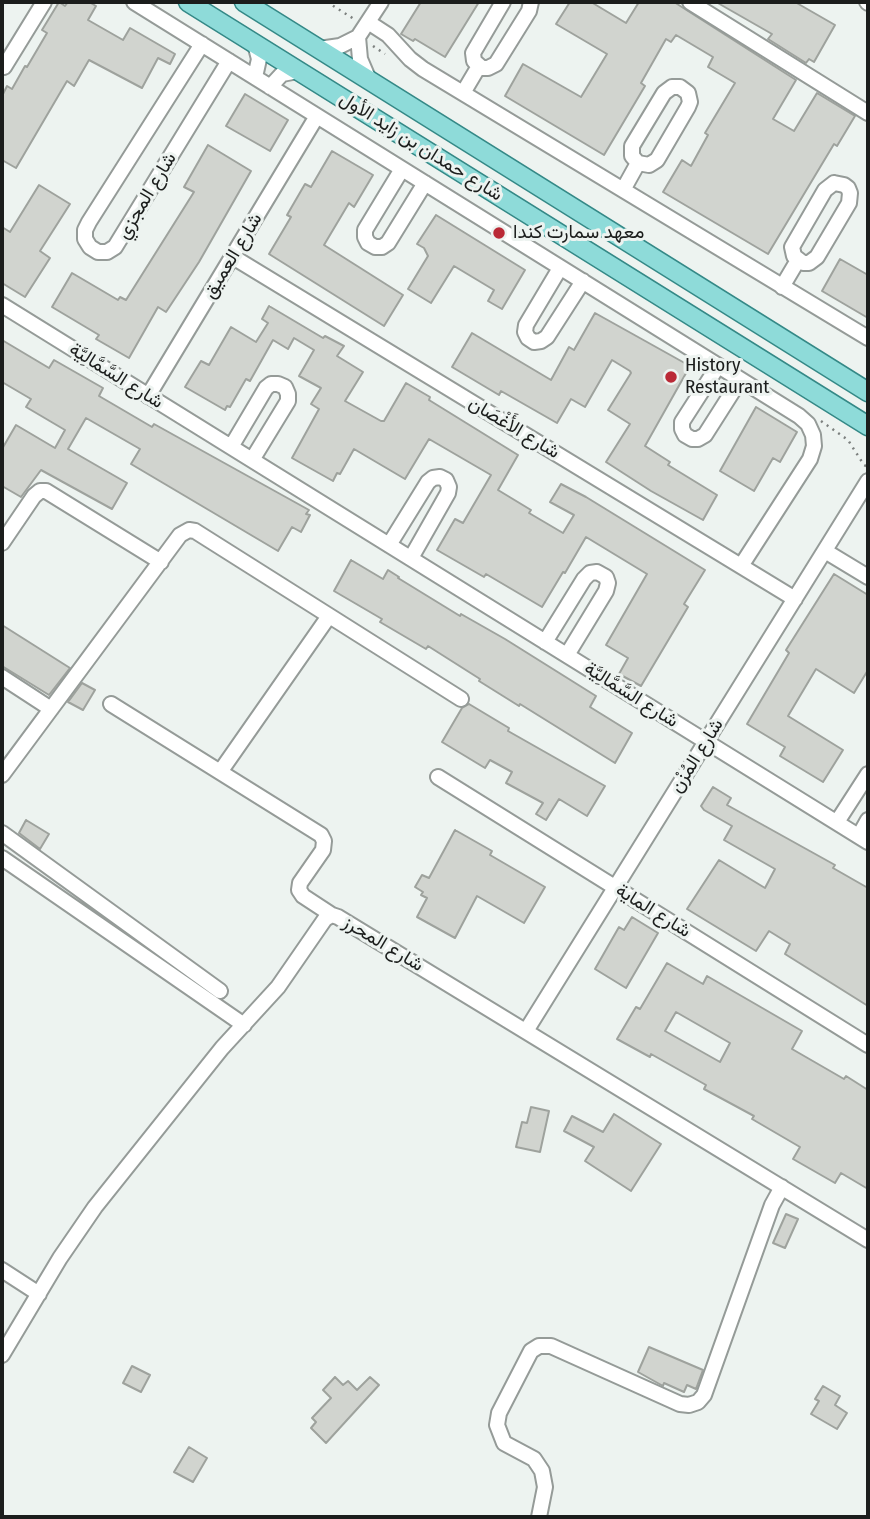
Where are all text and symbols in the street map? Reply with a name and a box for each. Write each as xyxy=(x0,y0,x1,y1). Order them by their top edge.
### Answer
street label: شارع حمدان بن زايد الأول xyxy=(335,88,507,206)
street label: شارع المجزي xyxy=(112,148,182,244)
street label: شارع العميق xyxy=(199,209,267,303)
place label: معهد سمارت كندا xyxy=(513,222,644,244)
marker: معهد سمارت كندا xyxy=(491,225,507,241)
street label: شارع السَّمَّالِيَّة xyxy=(65,338,167,414)
place label: History Restaurant xyxy=(685,355,769,399)
marker: History Restaurant xyxy=(663,369,679,385)
street label: شارع الأَغْصَان xyxy=(464,392,564,464)
street label: شارع السَّمَّالِيَّة xyxy=(580,657,682,733)
street label: شارع المُزْن xyxy=(665,715,729,797)
street label: شارع الماية xyxy=(611,879,695,943)
street label: شارع المحرز xyxy=(339,911,427,977)

